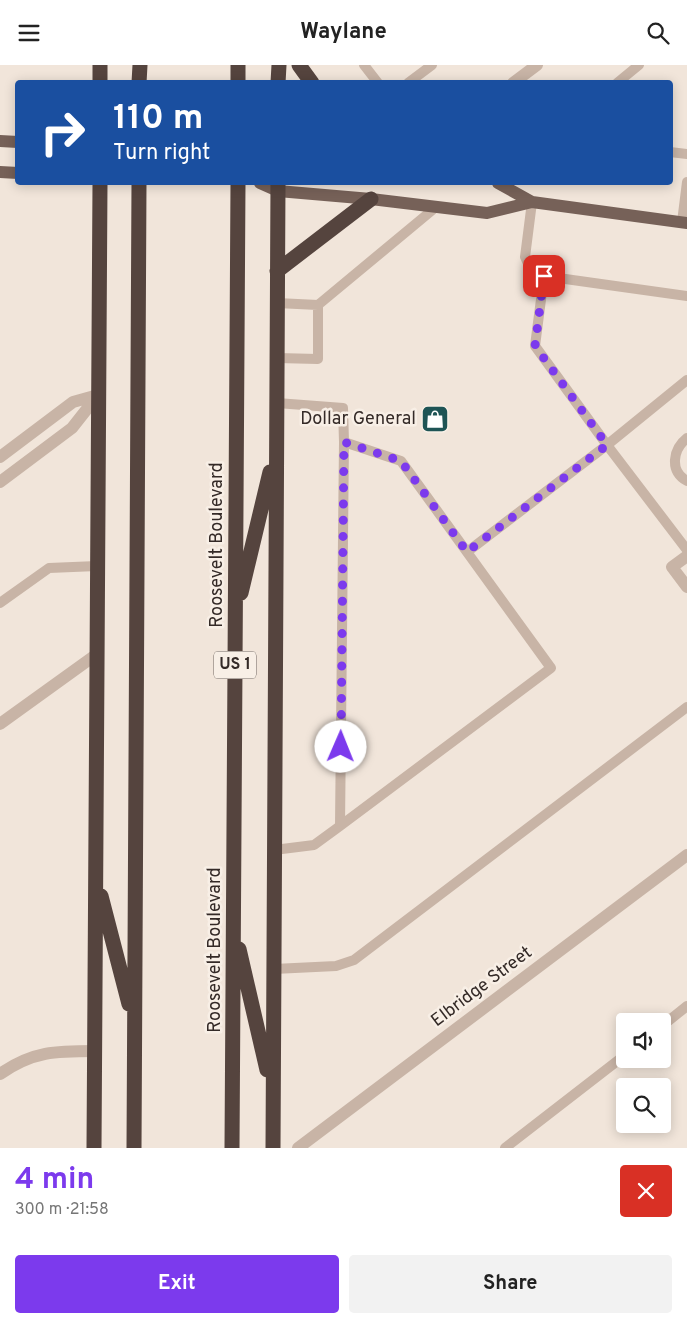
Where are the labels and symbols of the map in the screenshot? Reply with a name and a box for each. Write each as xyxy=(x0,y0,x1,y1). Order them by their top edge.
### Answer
pin xyxy=(523,255,565,297)
shop icon: Dollar General xyxy=(420,404,450,434)
place label: Dollar General xyxy=(300,408,416,431)
street label: Roosevelt Boulevard xyxy=(206,462,229,628)
road number: US 1 xyxy=(214,651,256,679)
position arrow xyxy=(314,720,366,772)
street label: Roosevelt Boulevard xyxy=(204,867,227,1033)
street label: Elbridge Street xyxy=(427,942,537,1032)

